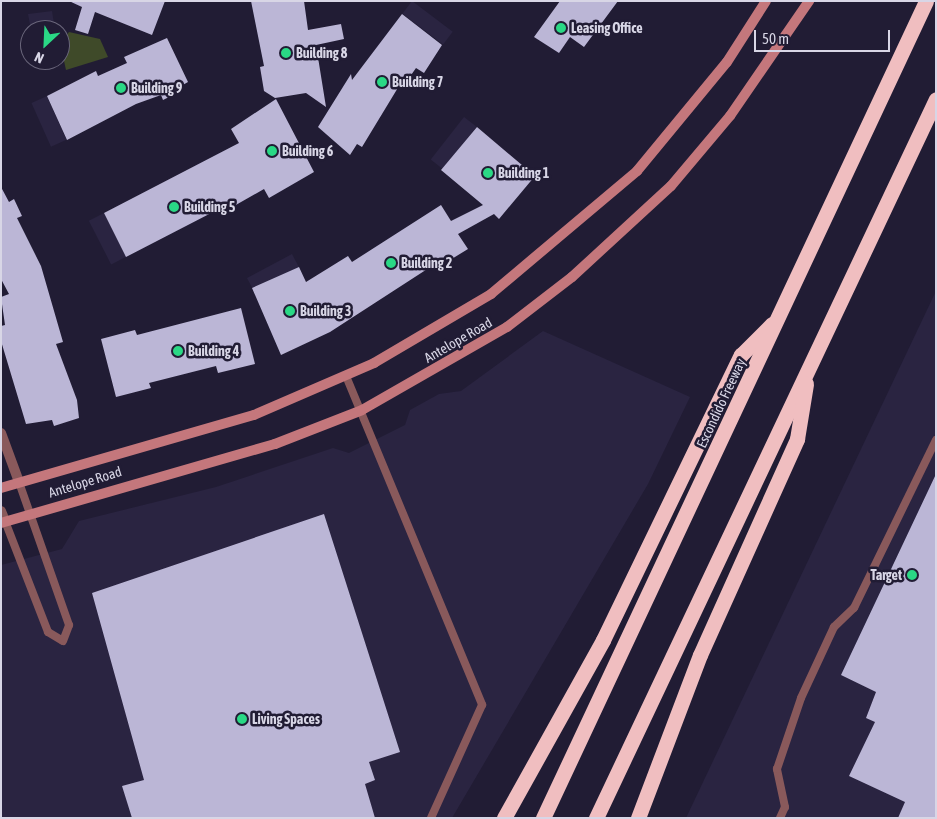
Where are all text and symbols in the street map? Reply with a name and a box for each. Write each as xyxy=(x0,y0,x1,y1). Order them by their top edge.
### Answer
north arrow xyxy=(20,20,70,70)
place label: Leasing Office xyxy=(571,20,643,36)
scale bar xyxy=(757,20,893,52)
marker: Leasing Office xyxy=(555,22,567,34)
text: 50 m xyxy=(762,30,789,47)
place label: Building 8 xyxy=(296,45,347,61)
marker: Building 8 xyxy=(280,47,292,59)
text: N xyxy=(32,49,46,67)
place label: Building 7 xyxy=(392,74,443,90)
marker: Building 7 xyxy=(376,76,388,88)
place label: Building 9 xyxy=(131,80,182,96)
marker: Building 9 xyxy=(115,82,127,94)
place label: Building 6 xyxy=(282,143,333,159)
marker: Building 6 xyxy=(266,145,278,157)
place label: Building 1 xyxy=(498,165,549,181)
marker: Building 1 xyxy=(482,167,494,179)
place label: Building 5 xyxy=(184,199,235,215)
marker: Building 5 xyxy=(168,201,180,213)
place label: Building 2 xyxy=(401,255,452,271)
marker: Building 2 xyxy=(385,257,397,269)
place label: Building 3 xyxy=(300,303,351,319)
marker: Building 3 xyxy=(284,305,296,317)
street label: Antelope Road xyxy=(421,314,495,366)
place label: Building 4 xyxy=(188,343,239,359)
marker: Building 4 xyxy=(172,345,184,357)
street label: Escondido Freeway xyxy=(693,356,749,450)
street label: Antelope Road xyxy=(46,463,124,501)
place label: Target xyxy=(870,567,902,583)
marker: Target xyxy=(906,569,918,581)
place label: Living Spaces xyxy=(252,711,320,727)
marker: Living Spaces xyxy=(236,713,248,725)

